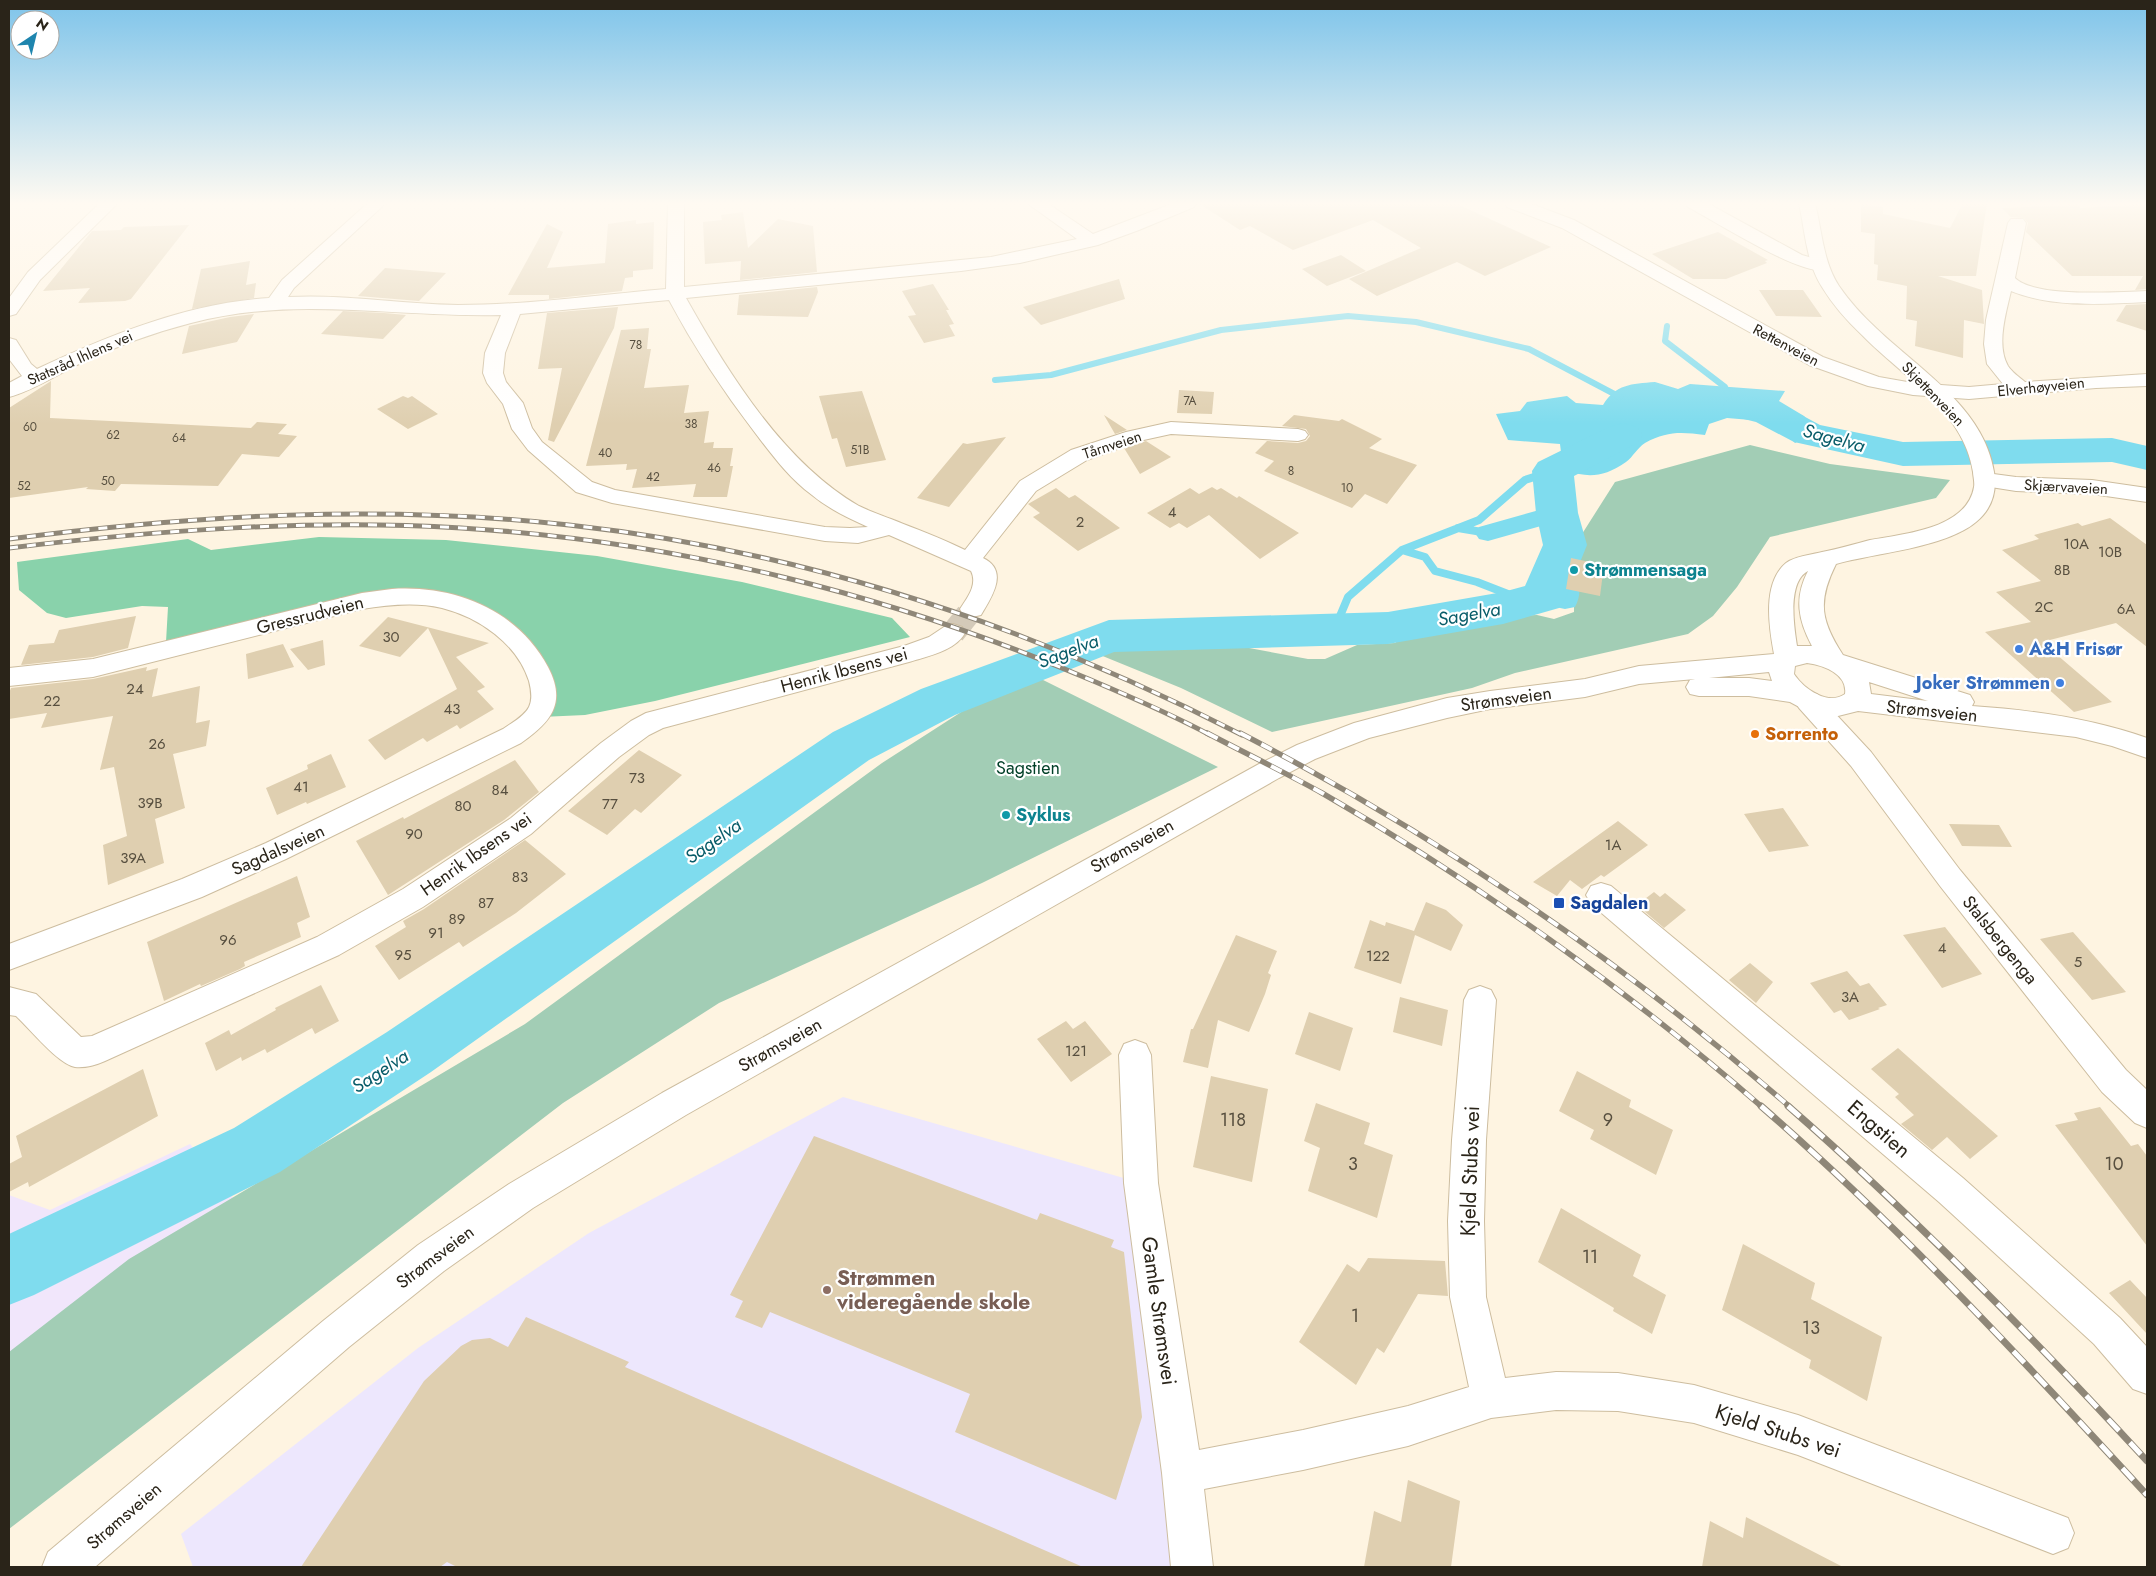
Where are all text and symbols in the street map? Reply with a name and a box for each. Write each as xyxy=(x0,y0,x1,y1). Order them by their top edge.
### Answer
north arrow xyxy=(10,10,60,60)
text: N xyxy=(32,13,53,36)
street label: Rettenveien xyxy=(1749,318,1823,372)
street label: Statsråd Ihlens vei xyxy=(24,325,136,391)
house number: 78 xyxy=(630,336,642,354)
street label: Skjettenveien xyxy=(1896,357,1970,431)
street label: Elverhøyveien xyxy=(1996,371,2086,403)
house number: 7A xyxy=(1183,392,1197,410)
house number: 38 xyxy=(684,415,698,433)
water label: Sagelva xyxy=(1800,417,1869,459)
house number: 60 xyxy=(23,418,37,436)
street label: Tårnveien xyxy=(1080,425,1144,465)
house number: 62 xyxy=(106,426,120,444)
house number: 64 xyxy=(172,429,186,447)
house number: 51B xyxy=(851,441,870,459)
house number: 40 xyxy=(598,444,612,462)
house number: 46 xyxy=(707,459,721,477)
house number: 8 xyxy=(1288,462,1294,480)
house number: 42 xyxy=(646,468,660,486)
house number: 50 xyxy=(101,472,115,490)
street label: Skjærvaveien xyxy=(2024,474,2108,500)
house number: 52 xyxy=(17,477,31,495)
house number: 10 xyxy=(1341,479,1353,497)
house number: 4 xyxy=(1168,501,1177,523)
house number: 2 xyxy=(1076,511,1084,533)
house number: 10A xyxy=(2063,533,2089,555)
house number: 10B xyxy=(2098,541,2122,563)
place label: Strømmensaga xyxy=(1584,557,1707,583)
house number: 8B xyxy=(2054,559,2070,581)
marker: Strømmensaga xyxy=(1568,564,1580,576)
street label: Gressrudveien xyxy=(254,589,366,641)
water label: Sagelva xyxy=(1435,595,1503,633)
house number: 2C xyxy=(2035,596,2053,618)
house number: 6A xyxy=(2117,598,2135,620)
house number: 30 xyxy=(382,626,400,648)
water label: Sagelva xyxy=(1034,627,1103,675)
place label: A&H Frisør xyxy=(2028,636,2123,662)
street label: Henrik Ibsens vei xyxy=(778,641,910,699)
marker: A&H Frisør xyxy=(2013,643,2025,655)
place label: Joker Strømmen xyxy=(1913,670,2050,696)
marker: Joker Strømmen xyxy=(2054,677,2066,689)
house number: 24 xyxy=(126,678,144,700)
street label: Strømsveien xyxy=(1459,680,1553,718)
house number: 22 xyxy=(43,690,61,712)
street label: Strømsveien xyxy=(1885,693,1979,729)
house number: 43 xyxy=(444,698,460,720)
place label: Sorrento xyxy=(1765,721,1839,747)
marker: Sorrento xyxy=(1749,728,1761,740)
house number: 26 xyxy=(148,733,166,755)
park label: Sagstien xyxy=(996,755,1060,781)
house number: 73 xyxy=(629,767,645,789)
house number: 41 xyxy=(293,776,309,798)
house number: 84 xyxy=(492,779,509,801)
house number: 39B xyxy=(137,792,163,814)
house number: 77 xyxy=(602,793,618,815)
house number: 80 xyxy=(454,795,472,817)
place label: Syklus xyxy=(1016,802,1070,828)
street label: Henrik Ibsens vei xyxy=(415,806,537,902)
marker: Syklus xyxy=(1000,809,1012,821)
water label: Sagelva xyxy=(679,811,747,870)
street label: Strømsveien xyxy=(1086,812,1178,880)
street label: Sagdalsveien xyxy=(227,818,329,882)
house number: 90 xyxy=(405,823,423,845)
house number: 1A xyxy=(1605,834,1621,856)
house number: 39A xyxy=(120,847,146,869)
house number: 83 xyxy=(512,866,528,888)
place label: Sagdalen xyxy=(1570,890,1648,916)
street label: Stalsbergenga xyxy=(1956,890,2044,990)
house number: 87 xyxy=(478,892,494,914)
marker: Sagdalen xyxy=(1552,896,1566,910)
house number: 89 xyxy=(449,908,465,930)
house number: 91 xyxy=(428,922,444,944)
house number: 96 xyxy=(219,929,237,951)
house number: 4 xyxy=(1938,937,1947,959)
house number: 95 xyxy=(394,944,412,966)
house number: 122 xyxy=(1366,945,1390,967)
house number: 5 xyxy=(2074,951,2082,973)
house number: 3A xyxy=(1841,986,1859,1008)
street label: Strømsveien xyxy=(734,1011,826,1079)
house number: 121 xyxy=(1065,1040,1087,1062)
water label: Sagelva xyxy=(346,1042,414,1100)
street label: Engstien xyxy=(1841,1093,1917,1165)
street label: Kjeld Stubs vei xyxy=(1453,1105,1487,1237)
house number: 118 xyxy=(1220,1107,1246,1133)
house number: 9 xyxy=(1603,1107,1613,1133)
house number: 3 xyxy=(1348,1151,1358,1177)
house number: 10 xyxy=(2105,1151,2124,1177)
street label: Strømsveien xyxy=(391,1219,479,1295)
street label: Gamle Strømsvei xyxy=(1134,1235,1184,1387)
house number: 11 xyxy=(1582,1244,1598,1270)
place label: Strømmen videregående skole xyxy=(836,1263,1030,1317)
marker: Strømmen videregående skole xyxy=(821,1284,833,1296)
house number: 1 xyxy=(1351,1303,1359,1329)
house number: 13 xyxy=(1802,1315,1820,1341)
street label: Kjeld Stubs vei xyxy=(1711,1397,1845,1465)
street label: Strømsveien xyxy=(81,1476,167,1556)

